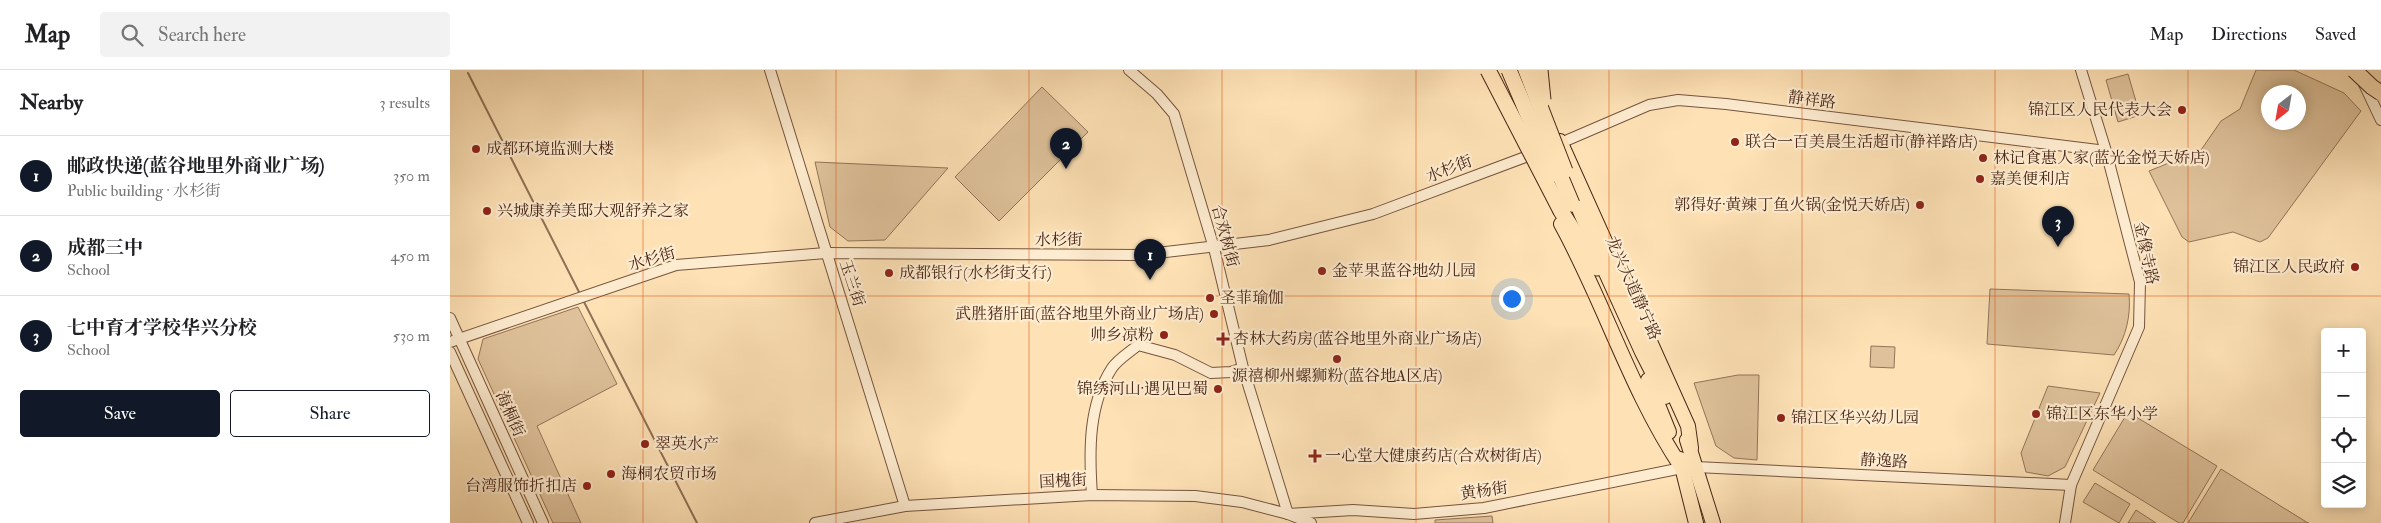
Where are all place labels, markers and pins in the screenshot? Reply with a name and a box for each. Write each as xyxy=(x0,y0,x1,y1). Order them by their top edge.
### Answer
place label: 锦江区人民代表大会 xyxy=(2028,100,2172,120)
marker: 锦江区人民代表大会 xyxy=(2176,104,2188,116)
pin: 2 xyxy=(1050,128,1082,169)
place label: 联合一百美晨生活超市(静祥路店) xyxy=(1745,132,1978,152)
marker: 联合一百美晨生活超市(静祥路店) xyxy=(1729,136,1741,148)
place label: 成都环境监测大楼 xyxy=(486,139,614,159)
marker: 成都环境监测大楼 xyxy=(470,143,482,155)
place label: 林记食惠人家(蓝光金悦天娇店) xyxy=(1993,148,2210,168)
marker: 林记食惠人家(蓝光金悦天娇店) xyxy=(1977,152,1989,164)
place label: 嘉美便利店 xyxy=(1990,169,2070,189)
marker: 嘉美便利店 xyxy=(1974,173,1986,185)
place label: 郭得好·黄辣丁鱼火锅(金悦天娇店) xyxy=(1674,195,1910,215)
marker: 郭得好·黄辣丁鱼火锅(金悦天娇店) xyxy=(1914,199,1926,211)
place label: 兴城康养美邸大观舒养之家 xyxy=(497,201,689,221)
marker: 兴城康养美邸大观舒养之家 xyxy=(481,205,493,217)
pin: 3 xyxy=(2042,206,2074,247)
pin: 1 xyxy=(1134,239,1166,280)
place label: 锦江区人民政府 xyxy=(2233,257,2345,277)
place label: 金苹果蓝谷地幼儿园 xyxy=(1332,261,1476,281)
marker: 锦江区人民政府 xyxy=(2349,261,2361,273)
place label: 成都银行(水杉街支行) xyxy=(899,263,1052,283)
marker: 金苹果蓝谷地幼儿园 xyxy=(1316,265,1328,277)
marker: 成都银行(水杉街支行) xyxy=(883,267,895,279)
place label: 圣菲瑜伽 xyxy=(1220,288,1284,308)
marker: 圣菲瑜伽 xyxy=(1204,292,1216,304)
place label: 武胜猪肝面(蓝谷地里外商业广场店) xyxy=(955,304,1204,324)
marker: 武胜猪肝面(蓝谷地里外商业广场店) xyxy=(1208,308,1220,320)
place label: 帅乡凉粉 xyxy=(1090,325,1154,345)
marker: 帅乡凉粉 xyxy=(1158,329,1170,341)
place label: 杏林大药房(蓝谷地里外商业广场店) xyxy=(1233,329,1482,349)
marker: 杏林大药房(蓝谷地里外商业广场店) xyxy=(1217,333,1229,345)
marker: 源禧柳州螺狮粉(蓝谷地A区店) xyxy=(1331,353,1343,365)
place label: 源禧柳州螺狮粉(蓝谷地A区店) xyxy=(1232,366,1442,386)
place label: 锦绣河山·遇见巴蜀 xyxy=(1077,379,1208,399)
marker: 锦绣河山·遇见巴蜀 xyxy=(1212,383,1224,395)
place label: 锦江区东华小学 xyxy=(2046,404,2158,424)
place label: 锦江区华兴幼儿园 xyxy=(1791,408,1919,428)
marker: 锦江区东华小学 xyxy=(2030,408,2042,420)
marker: 锦江区华兴幼儿园 xyxy=(1775,412,1787,424)
place label: 翠英水产 xyxy=(655,434,719,454)
marker: 翠英水产 xyxy=(639,438,651,450)
place label: 一心堂大健康药店(合欢树街店) xyxy=(1325,446,1542,466)
marker: 一心堂大健康药店(合欢树街店) xyxy=(1309,450,1321,462)
place label: 海桐农贸市场 xyxy=(621,464,717,484)
marker: 海桐农贸市场 xyxy=(605,468,617,480)
place label: 台湾服饰折扣店 xyxy=(465,476,577,496)
marker: 台湾服饰折扣店 xyxy=(581,480,593,492)

